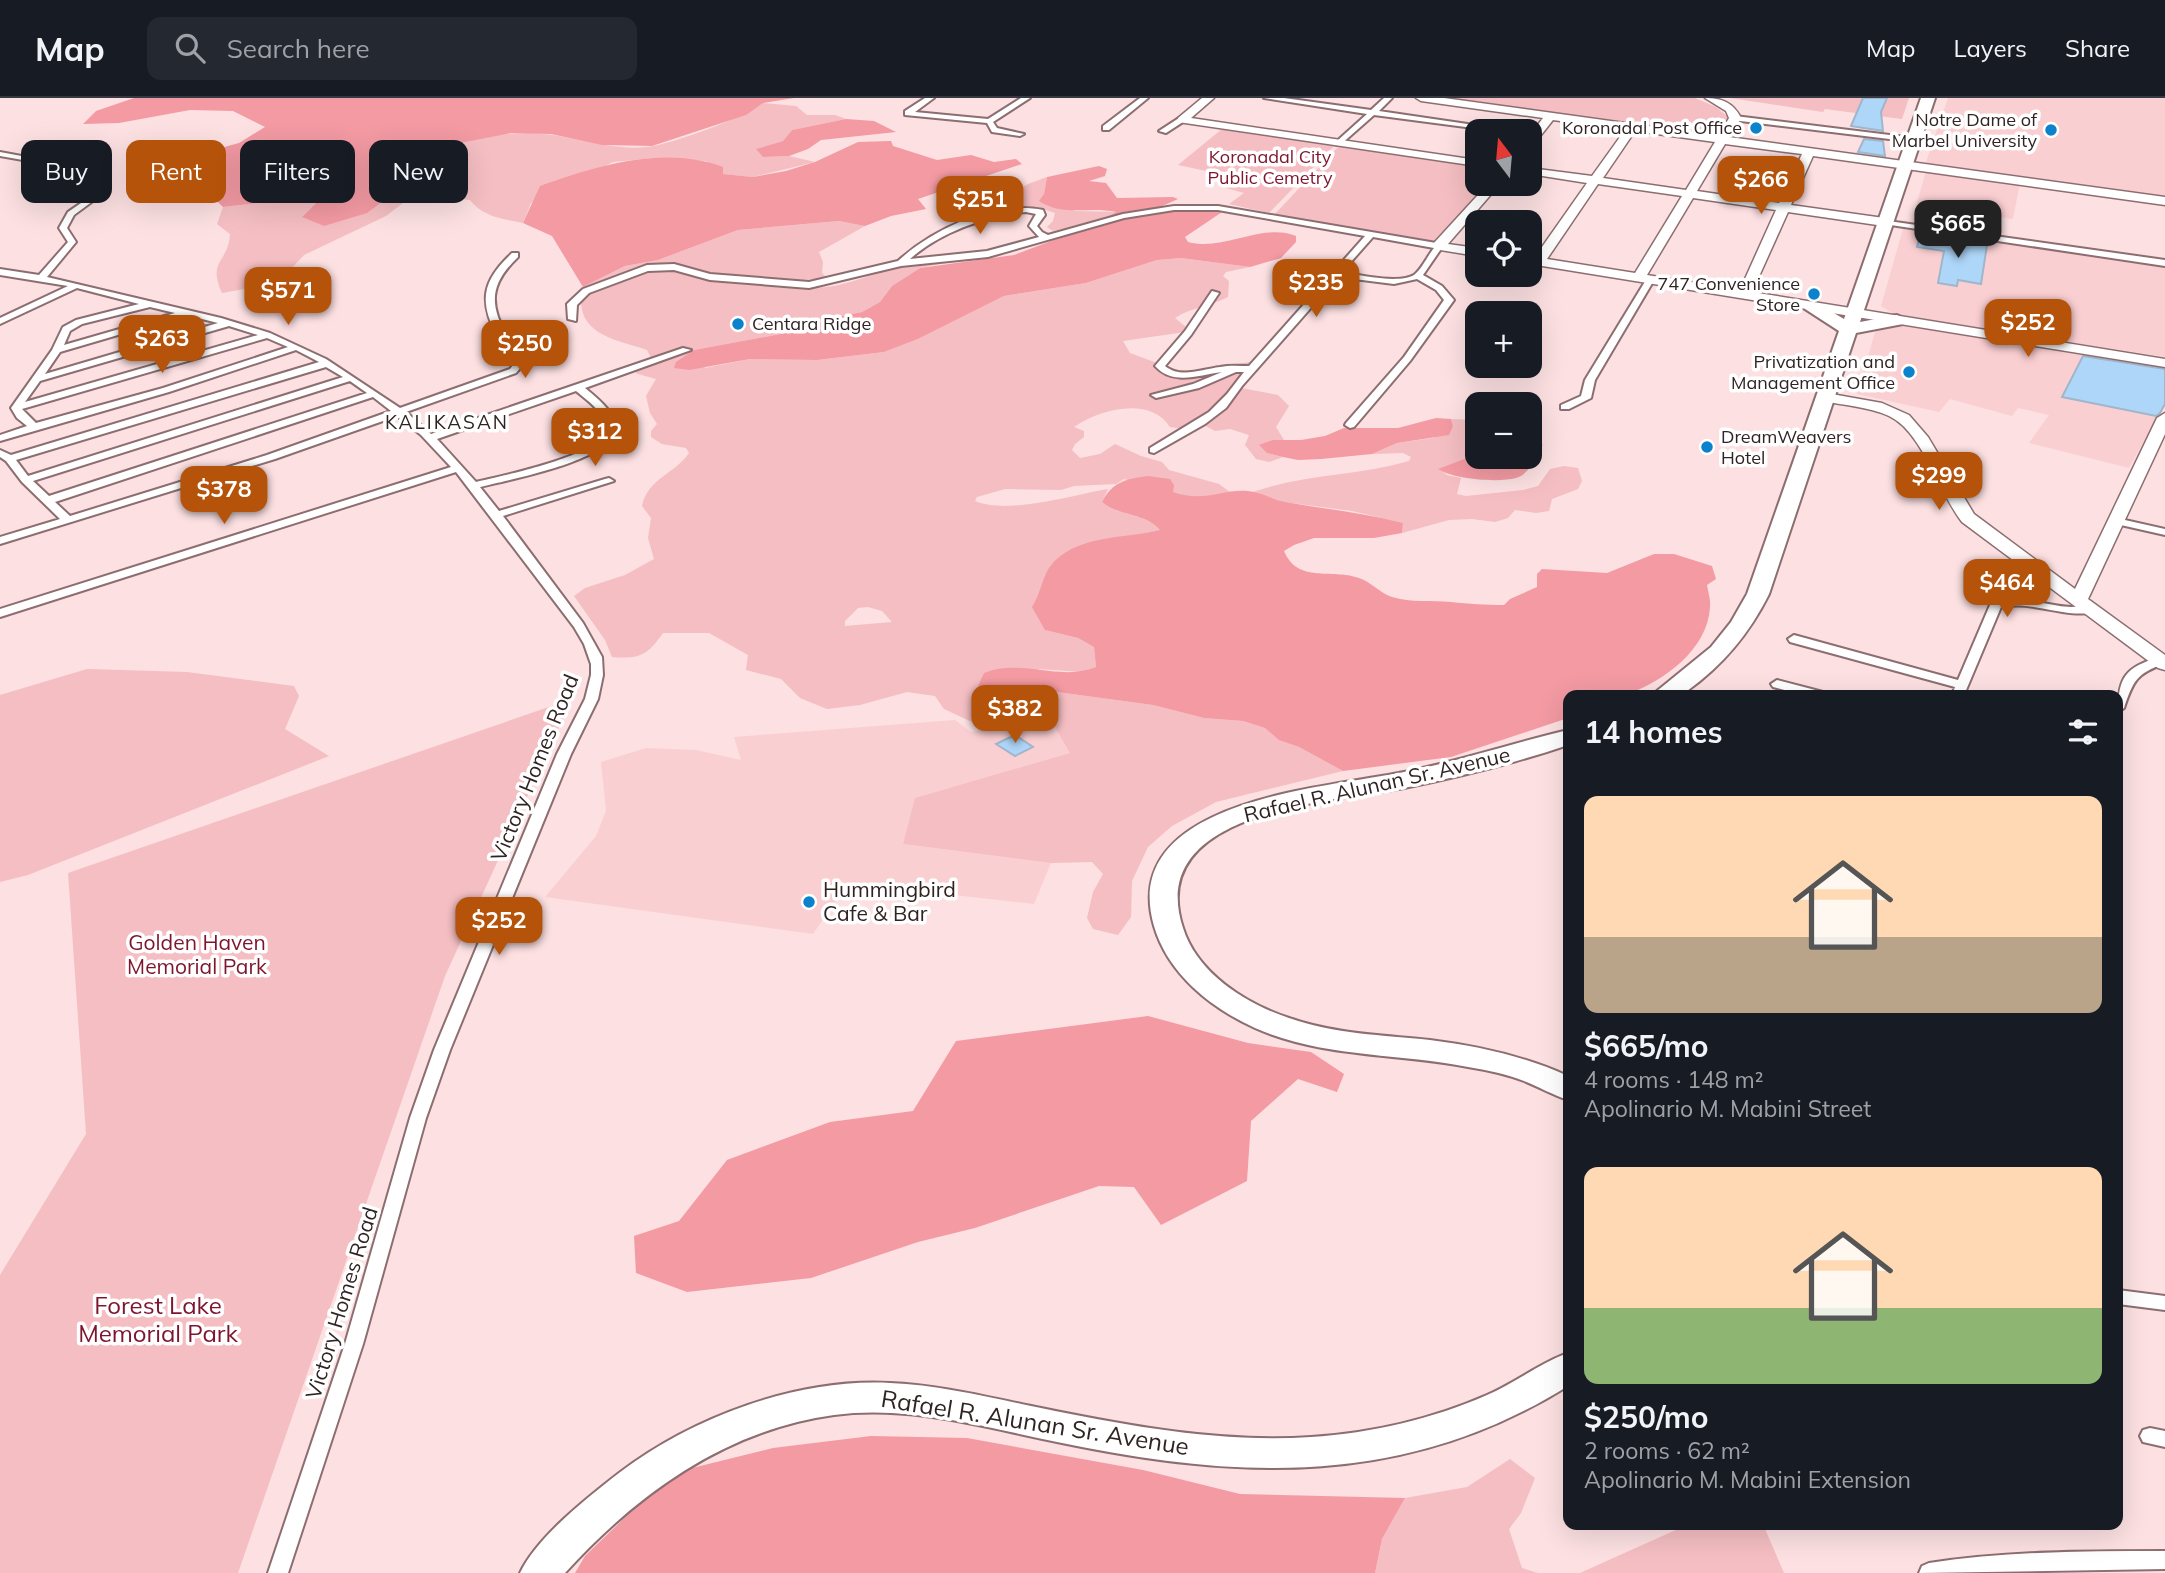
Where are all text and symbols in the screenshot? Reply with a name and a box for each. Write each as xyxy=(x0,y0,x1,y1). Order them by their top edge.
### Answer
search box xyxy=(147,17,637,80)
text: Map xyxy=(35,28,105,69)
icon: search xyxy=(171,29,209,67)
text: Search here xyxy=(227,32,370,65)
text: Map xyxy=(1866,33,1915,63)
text: Layers xyxy=(1953,33,2027,63)
text: Share xyxy=(2065,33,2130,63)
place label: Notre Dame of Marbel University xyxy=(1892,108,2038,152)
place label: Koronadal Post Office xyxy=(1562,116,1742,139)
north arrow xyxy=(1465,119,1542,196)
map controls xyxy=(1465,119,1542,469)
marker: Koronadal Post Office xyxy=(1748,120,1764,136)
marker: Notre Dame of Marbel University xyxy=(2043,122,2059,138)
chip: Buy xyxy=(21,140,112,203)
chip: Rent xyxy=(126,140,226,203)
chip: Filters xyxy=(240,140,355,203)
chip: New xyxy=(369,140,468,203)
park label: Koronadal City Public Cemetry xyxy=(1208,145,1333,189)
pin: $266 xyxy=(1720,156,1802,216)
text: $266 xyxy=(1733,164,1789,193)
pin: $251 xyxy=(939,176,1021,236)
text: $251 xyxy=(952,184,1008,213)
pin: $665 xyxy=(1917,200,1999,260)
text: $665 xyxy=(1930,208,1986,237)
button: locate xyxy=(1465,210,1542,287)
pin: $235 xyxy=(1275,260,1357,319)
text: $235 xyxy=(1288,267,1344,296)
pin: $571 xyxy=(247,268,329,327)
place label: 747 Convenience Store xyxy=(1658,272,1800,316)
text: $571 xyxy=(260,275,316,304)
marker: 747 Convenience Store xyxy=(1806,286,1822,302)
pin: $252 xyxy=(1987,300,2069,359)
button: + xyxy=(1465,301,1542,378)
text: $252 xyxy=(2000,307,2056,336)
place label: Centara Ridge xyxy=(752,312,871,335)
pin: $263 xyxy=(121,316,203,375)
marker: Centara Ridge xyxy=(730,316,746,332)
pin: $250 xyxy=(484,320,566,380)
text: $263 xyxy=(134,323,190,352)
text: $250 xyxy=(497,328,553,357)
place label: Privatization and Management Office xyxy=(1731,350,1895,394)
marker: Privatization and Management Office xyxy=(1901,364,1917,380)
button: − xyxy=(1465,392,1542,469)
pin: $312 xyxy=(554,408,636,468)
district label: KALIKASAN xyxy=(385,410,509,434)
text: $312 xyxy=(567,416,623,445)
place label: DreamWeavers Hotel xyxy=(1721,425,1851,469)
marker: DreamWeavers Hotel xyxy=(1699,439,1715,455)
pin: $299 xyxy=(1898,452,1980,512)
text: $299 xyxy=(1911,460,1967,489)
pin: $378 xyxy=(183,466,265,526)
text: $378 xyxy=(196,474,252,503)
pin: $464 xyxy=(1966,560,2048,619)
text: $464 xyxy=(1979,567,2035,596)
street label: Victory Homes Road xyxy=(485,670,583,865)
pin: $382 xyxy=(974,686,1056,745)
text: $382 xyxy=(987,693,1043,722)
text: 14 homes xyxy=(1584,713,1723,751)
icon: filters xyxy=(2064,713,2102,751)
street label: Rafael R. Alunan Sr. Avenue xyxy=(1241,741,1512,827)
icon: home xyxy=(1780,842,1906,968)
place label: Hummingbird Cafe & Bar xyxy=(823,876,956,926)
marker: Hummingbird Cafe & Bar xyxy=(801,894,817,910)
pin: $252 xyxy=(458,898,540,957)
text: $252 xyxy=(471,905,527,934)
park label: Golden Haven Memorial Park xyxy=(127,929,267,979)
text: $665/mo xyxy=(1584,1027,1708,1065)
text: 4 rooms · 148 m² xyxy=(1584,1065,1764,1094)
text: Apolinario M. Mabini Street xyxy=(1584,1094,1871,1123)
street label: Victory Homes Road xyxy=(299,1204,383,1402)
icon: home xyxy=(1780,1213,1906,1339)
park label: Forest Lake Memorial Park xyxy=(78,1290,239,1348)
street label: Rafael R. Alunan Sr. Avenue xyxy=(879,1383,1191,1461)
text: $250/mo xyxy=(1584,1398,1708,1436)
text: 2 rooms · 62 m² xyxy=(1584,1436,1750,1465)
text: Apolinario M. Mabini Extension xyxy=(1584,1465,1911,1494)

